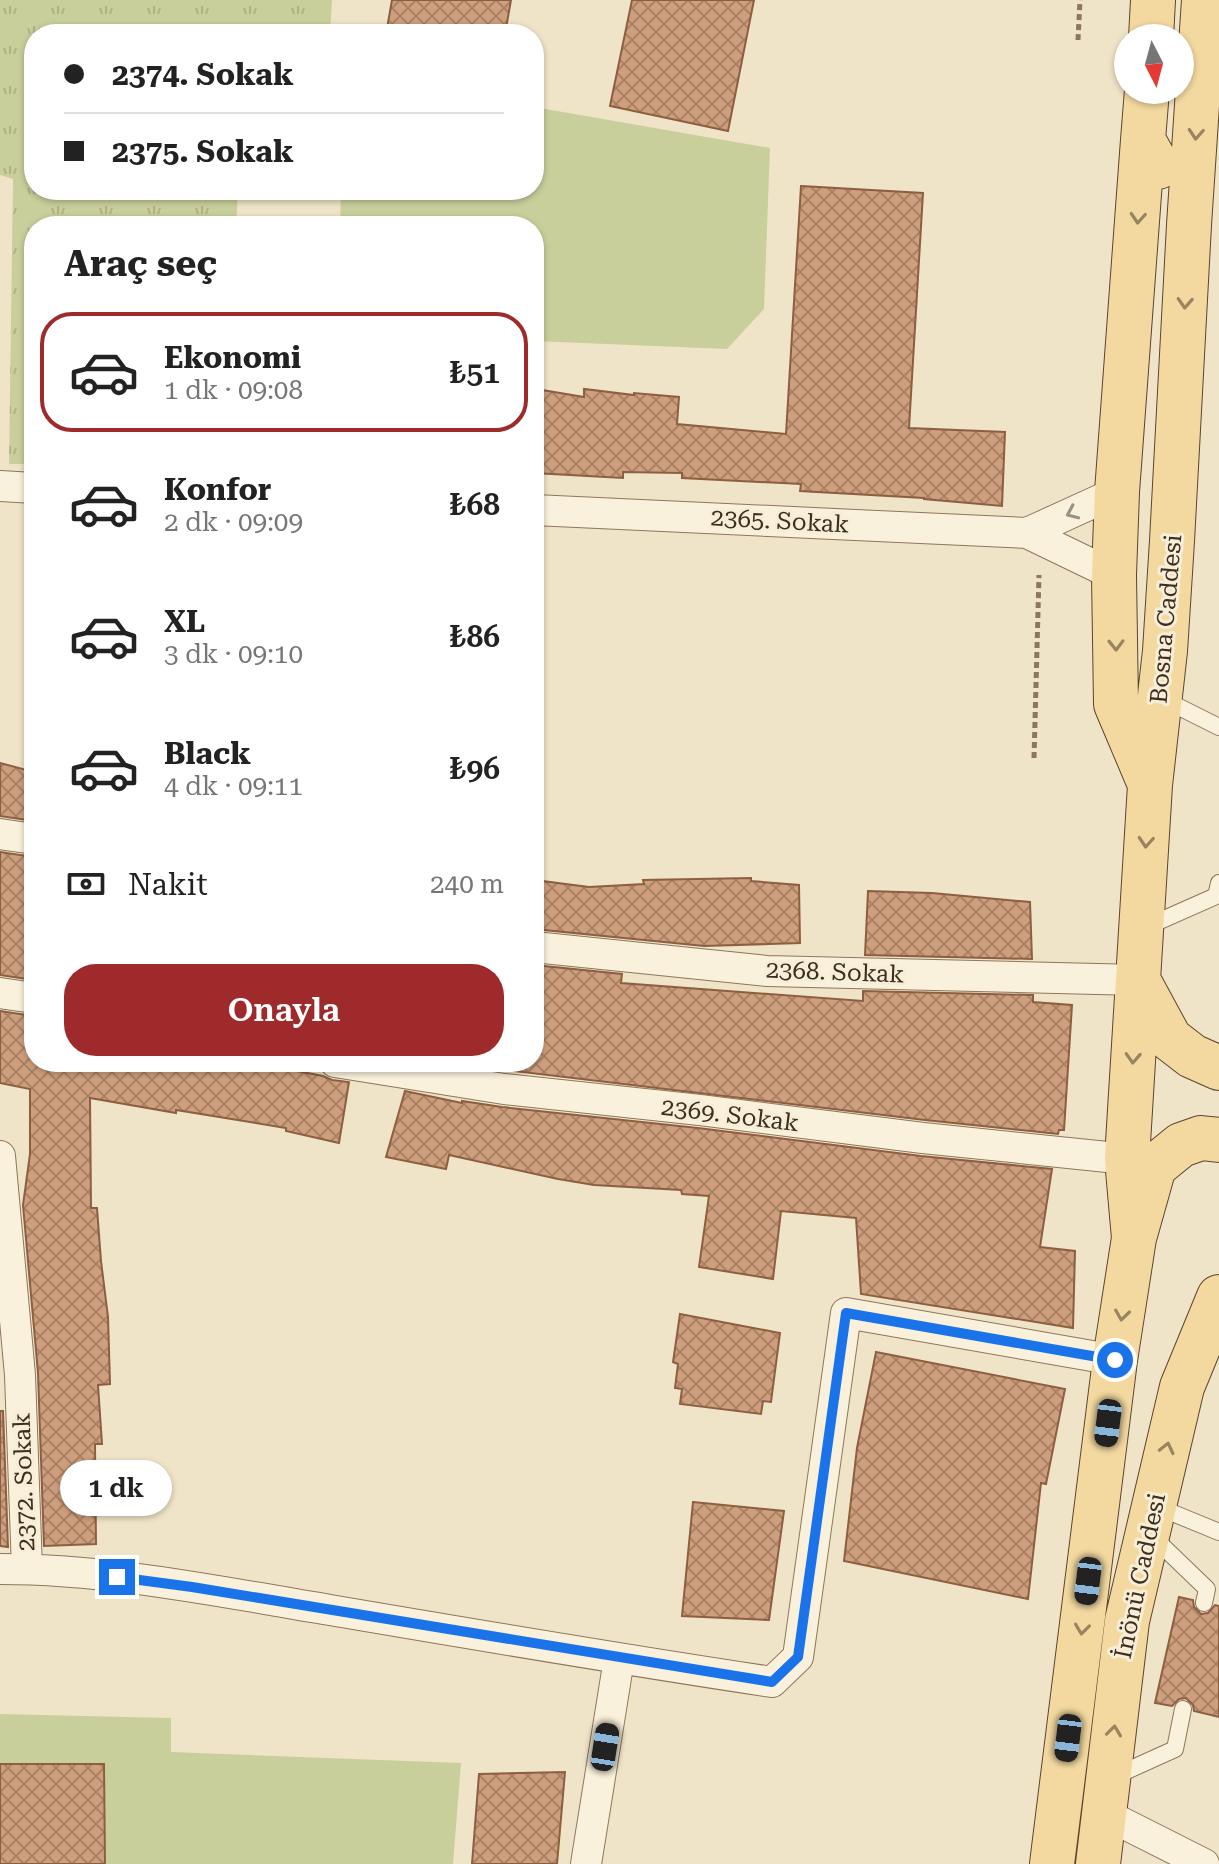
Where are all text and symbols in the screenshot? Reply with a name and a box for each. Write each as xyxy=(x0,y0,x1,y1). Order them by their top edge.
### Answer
north arrow xyxy=(1114,24,1194,104)
map controls xyxy=(1114,24,1194,104)
text: 2374. Sokak xyxy=(112,57,294,92)
one-way arrow xyxy=(1187,128,1204,141)
text: 2375. Sokak xyxy=(112,134,294,169)
one-way arrow xyxy=(1130,212,1147,225)
text: Araç seç xyxy=(64,243,217,285)
one-way arrow xyxy=(1177,297,1194,310)
icon: car xyxy=(68,336,140,408)
text: Ekonomi xyxy=(164,340,301,375)
text: ₺51 xyxy=(450,355,500,390)
text: 1 dk · 09:08 xyxy=(164,375,303,405)
icon: car xyxy=(68,468,140,540)
text: Konfor xyxy=(164,472,272,507)
text: ₺68 xyxy=(450,487,500,522)
street label: 2365. Sokak xyxy=(710,503,850,539)
one-way arrow xyxy=(1066,503,1080,519)
text: 2 dk · 09:09 xyxy=(164,507,303,537)
street label: Bosna Caddesi xyxy=(1145,533,1187,705)
icon: car xyxy=(68,600,140,672)
text: XL xyxy=(164,604,205,639)
text: ₺86 xyxy=(450,619,500,654)
text: 3 dk · 09:10 xyxy=(164,639,303,669)
one-way arrow xyxy=(1107,639,1124,652)
icon: car xyxy=(68,732,140,804)
text: Black xyxy=(164,736,251,771)
text: ₺96 xyxy=(450,751,500,786)
text: 4 dk · 09:11 xyxy=(164,771,303,801)
one-way arrow xyxy=(1138,836,1155,849)
icon: cash xyxy=(64,862,108,906)
text: Nakit xyxy=(128,867,208,902)
text: 240 m xyxy=(430,869,504,899)
street label: 2368. Sokak xyxy=(765,956,905,988)
button: Onayla xyxy=(64,964,504,1056)
one-way arrow xyxy=(1125,1052,1142,1065)
street label: 2369. Sokak xyxy=(659,1093,801,1137)
one-way arrow xyxy=(1114,1308,1131,1322)
route start xyxy=(1097,1342,1133,1378)
car xyxy=(1093,1398,1123,1448)
street label: 2372. Sokak xyxy=(8,1412,40,1552)
one-way arrow xyxy=(1158,1442,1175,1456)
callout: 1 dk xyxy=(61,1461,173,1517)
text: 1 dk xyxy=(88,1473,144,1503)
street label: İnönü Caddesi xyxy=(1108,1490,1171,1661)
car xyxy=(1073,1556,1103,1606)
route end xyxy=(99,1559,135,1595)
one-way arrow xyxy=(1073,1622,1090,1635)
car xyxy=(1053,1713,1083,1763)
car xyxy=(589,1721,621,1773)
one-way arrow xyxy=(1105,1724,1122,1737)

